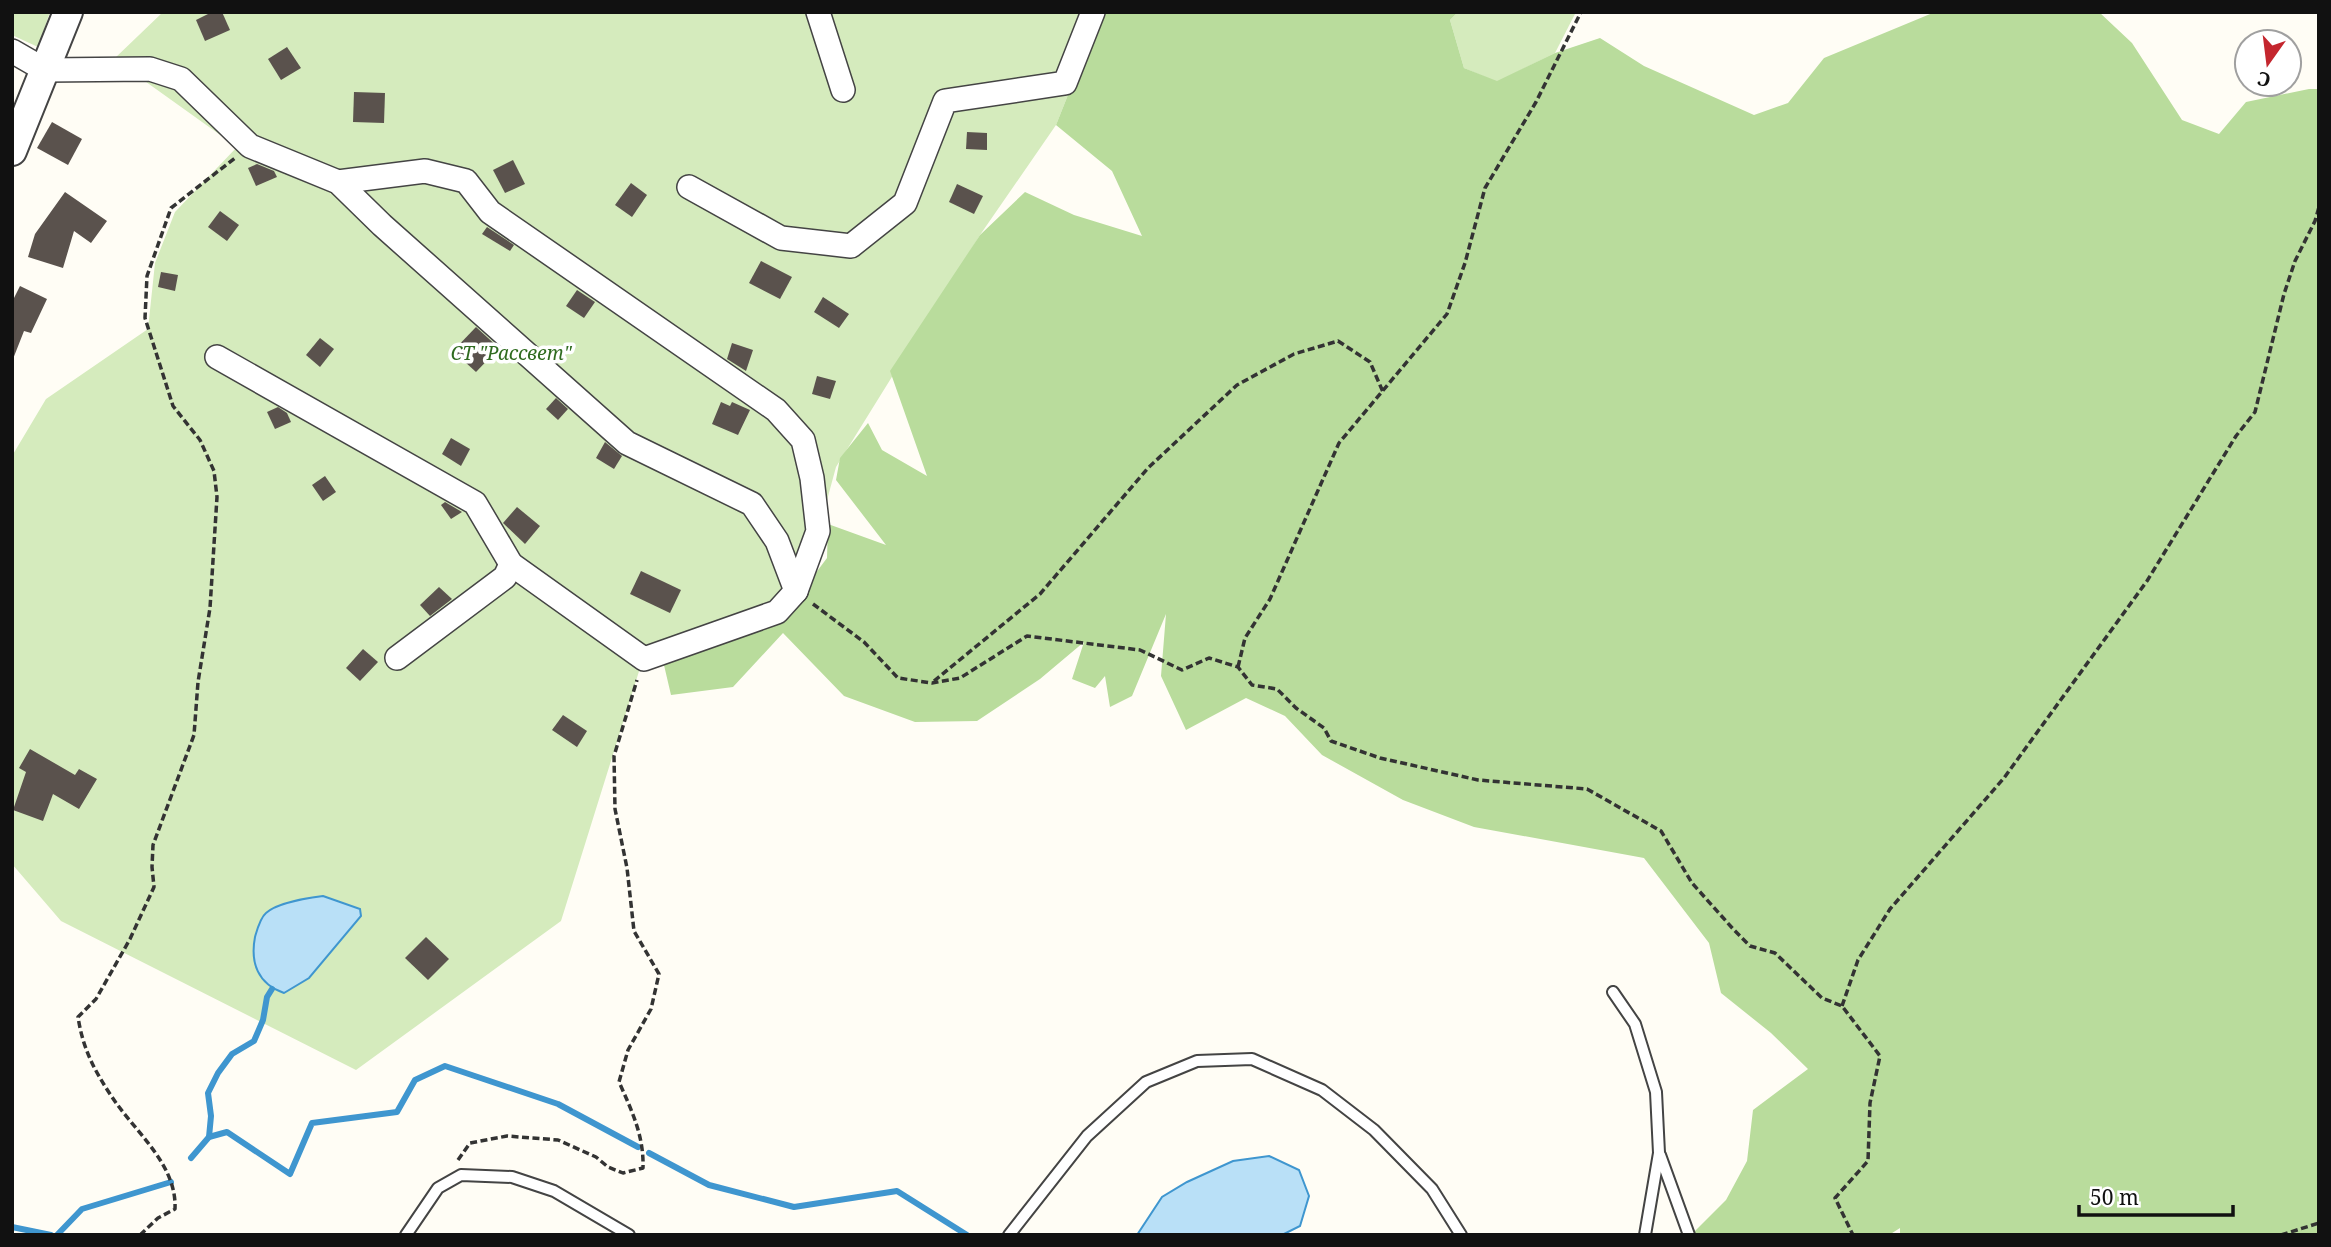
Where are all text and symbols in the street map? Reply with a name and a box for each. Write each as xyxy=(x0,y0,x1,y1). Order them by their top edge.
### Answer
north arrow xyxy=(2233,28,2303,98)
text: С xyxy=(2255,65,2273,94)
park label: СТ "Рассвет" xyxy=(451,340,573,366)
scale bar xyxy=(2079,1174,2233,1218)
text: 50 m xyxy=(2090,1183,2139,1211)

